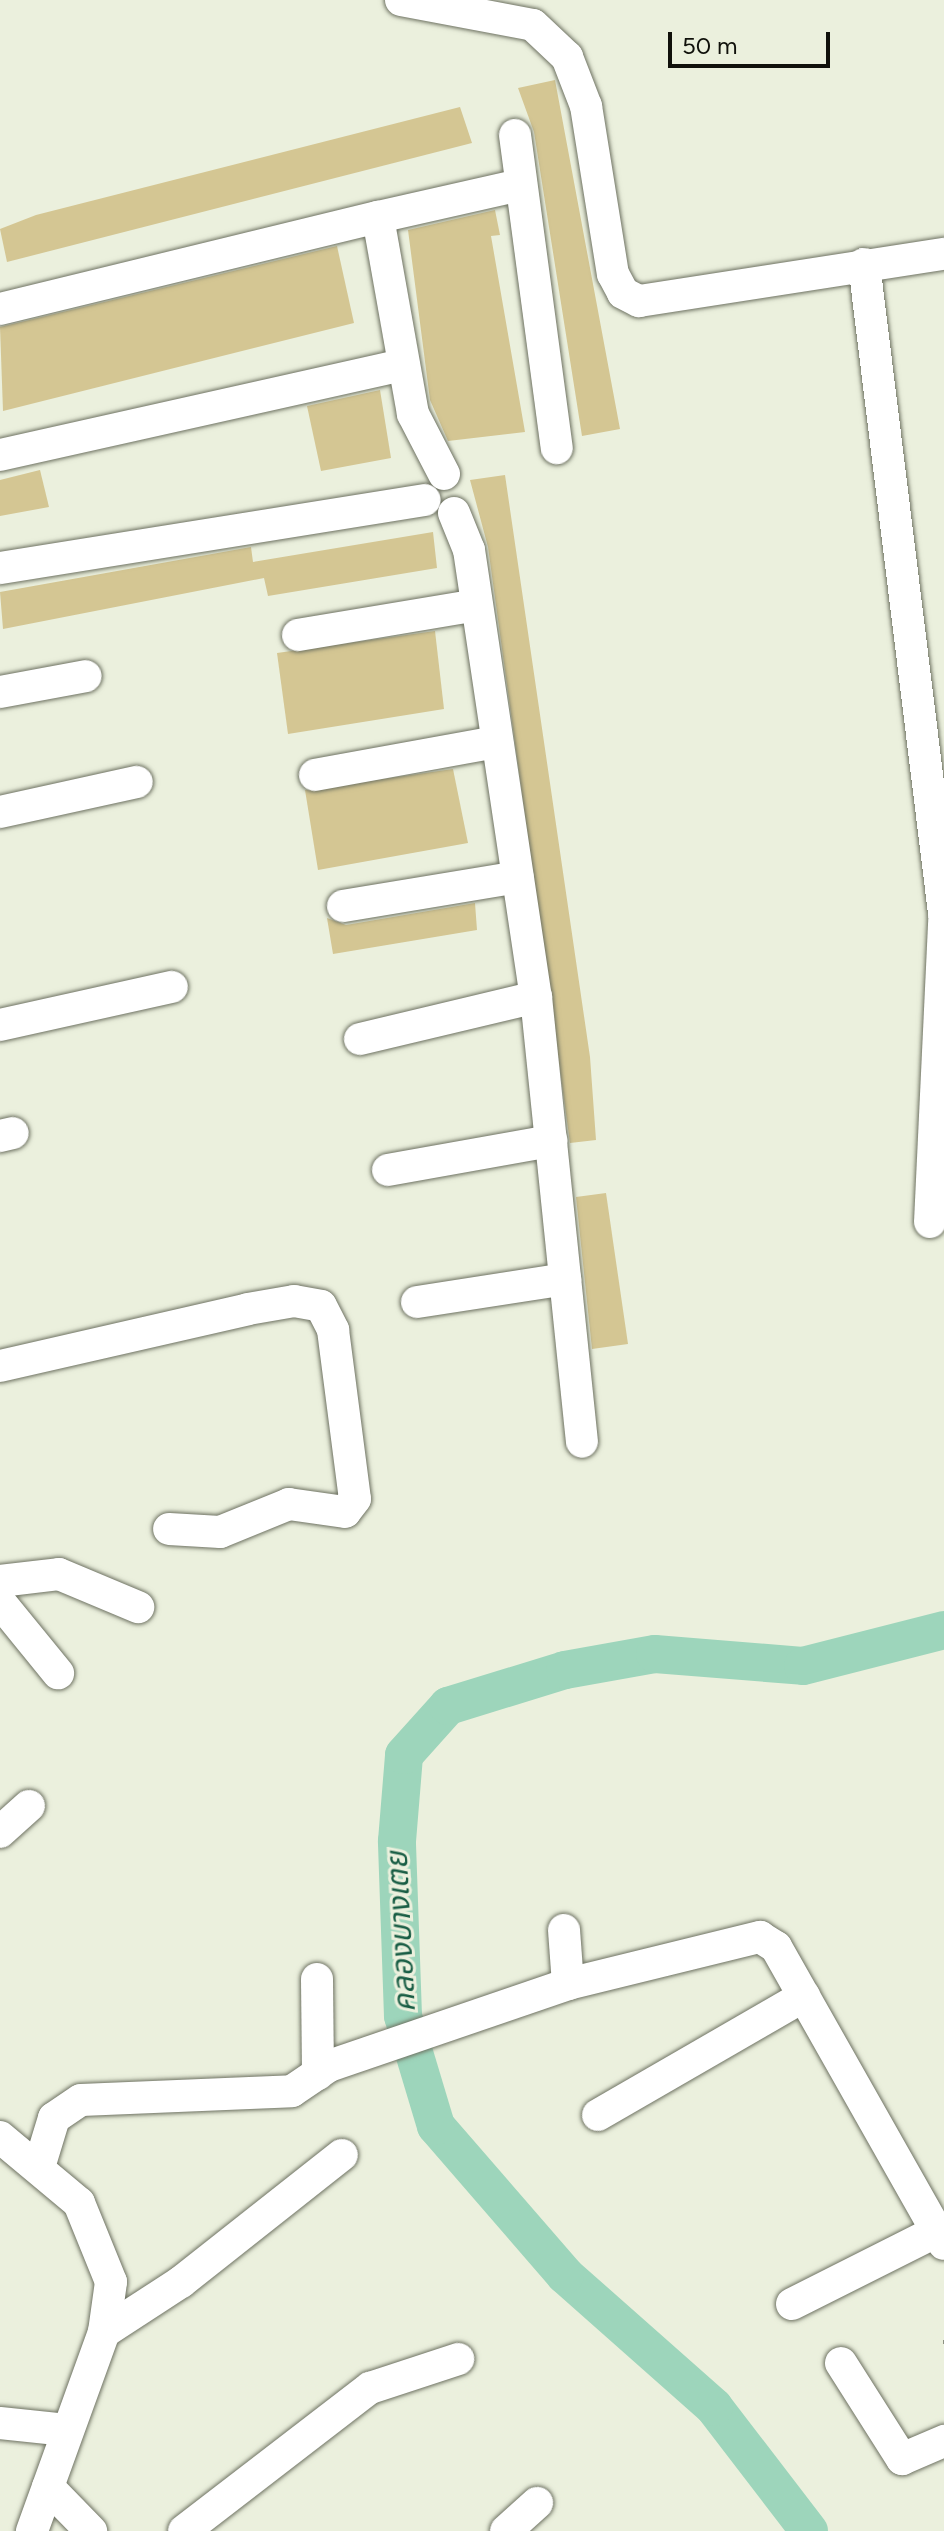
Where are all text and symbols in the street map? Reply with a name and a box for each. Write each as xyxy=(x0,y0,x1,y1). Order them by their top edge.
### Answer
scale bar xyxy=(672,16,834,66)
text: 50 m xyxy=(682,31,738,60)
water label: คลองบางเตย xyxy=(379,1851,423,2013)

